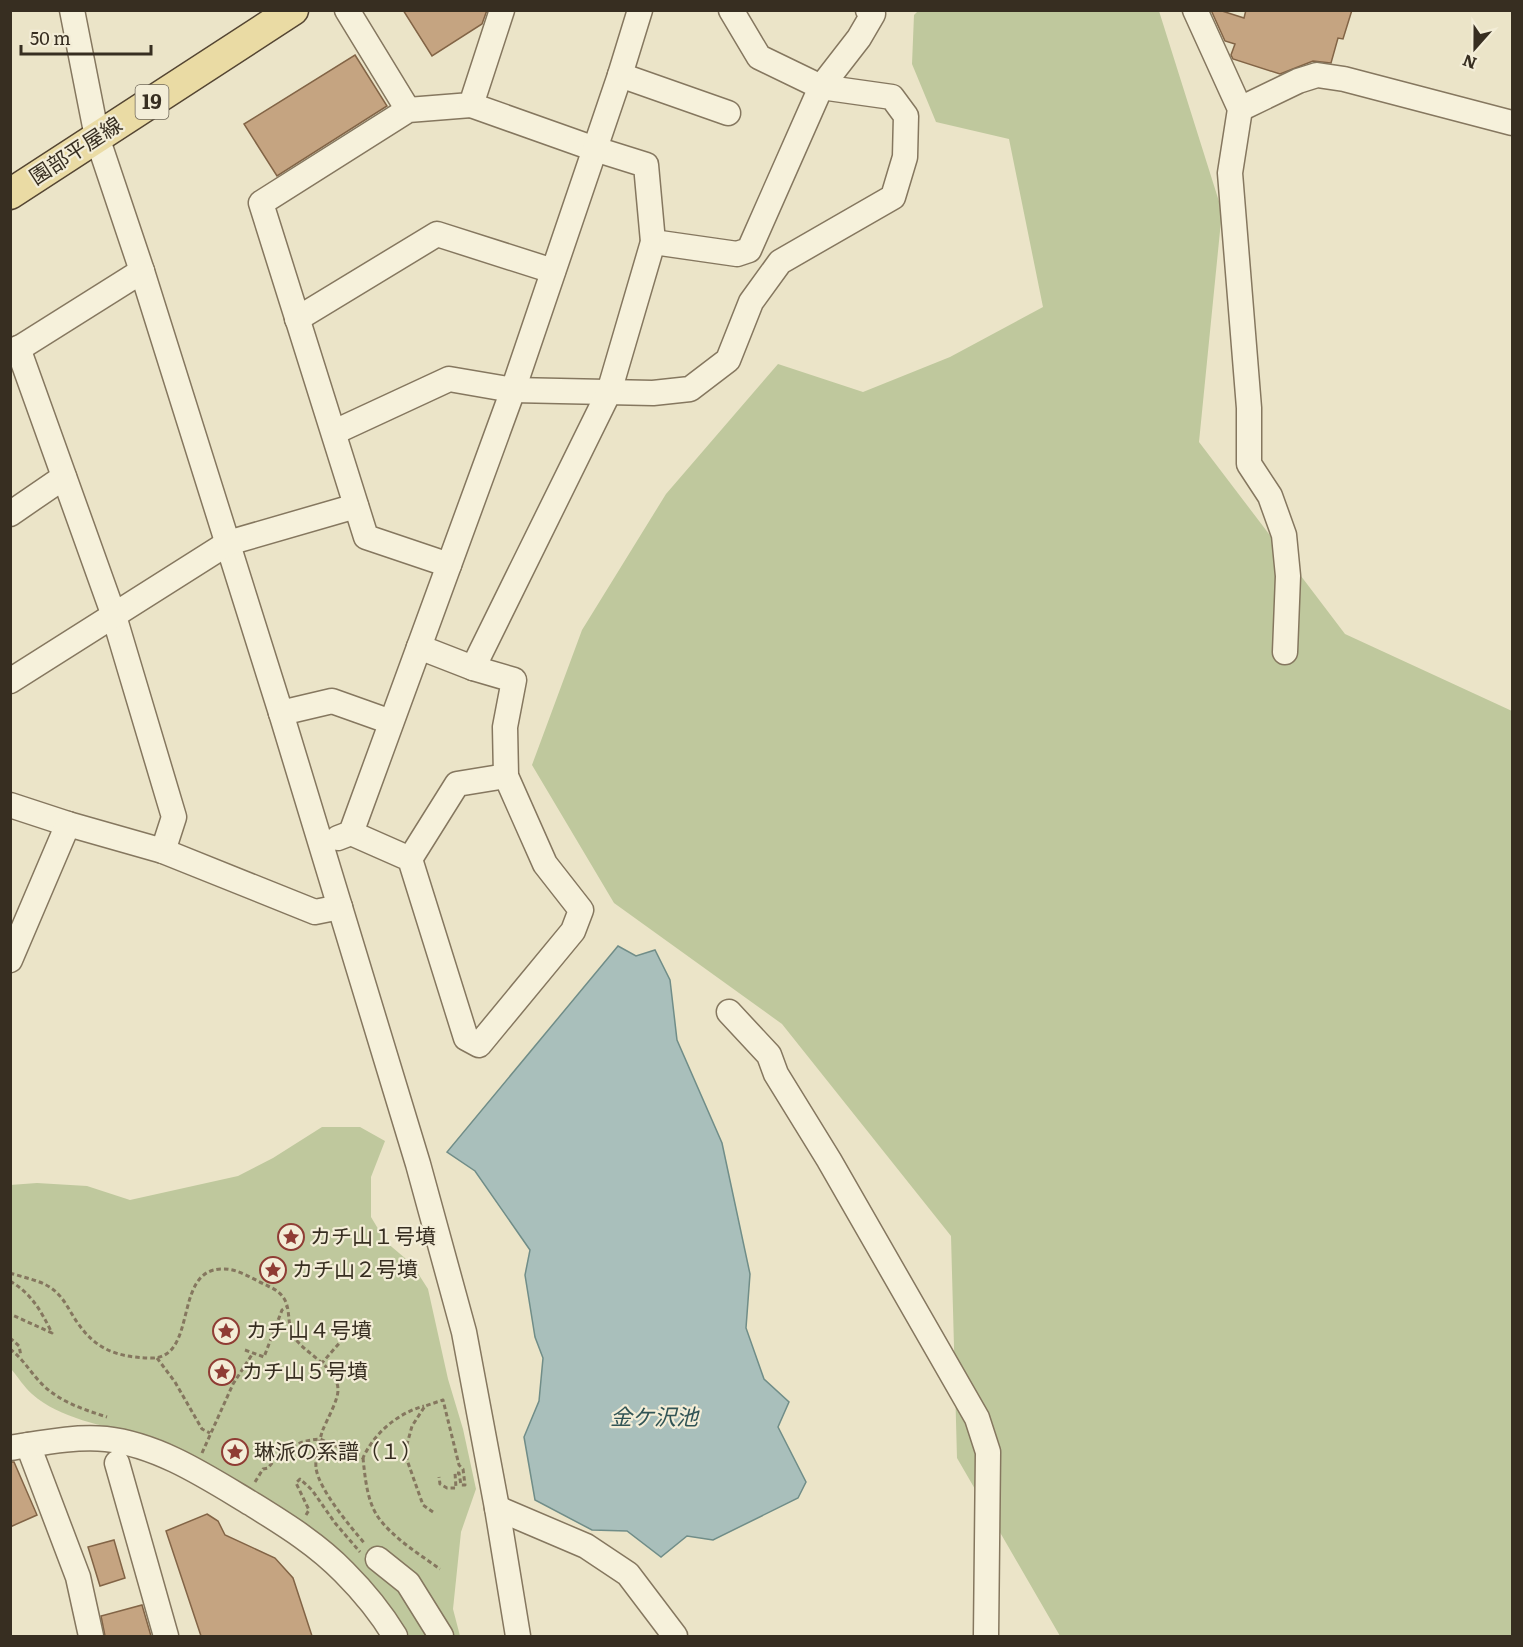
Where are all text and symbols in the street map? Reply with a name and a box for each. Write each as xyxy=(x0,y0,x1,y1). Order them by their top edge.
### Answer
scale bar xyxy=(21,18,152,56)
north arrow xyxy=(1445,18,1505,78)
text: 50 m xyxy=(30,24,71,51)
text: N xyxy=(1459,49,1480,77)
road number: 19 xyxy=(136,85,168,119)
street label: 園部平屋線 xyxy=(22,107,127,190)
place label: カチ山１号墳 xyxy=(310,1219,436,1250)
place icon: カチ山１号墳 xyxy=(276,1222,306,1252)
place label: カチ山２号墳 xyxy=(292,1252,418,1283)
place icon: カチ山２号墳 xyxy=(258,1255,288,1285)
place label: カチ山４号墳 xyxy=(246,1313,372,1344)
place icon: カチ山４号墳 xyxy=(211,1316,241,1346)
place label: カチ山５号墳 xyxy=(242,1354,368,1385)
place icon: カチ山５号墳 xyxy=(207,1357,237,1387)
water label: 金ケ沢池 xyxy=(610,1399,700,1432)
place label: 琳派の系譜（１） xyxy=(254,1434,422,1465)
place icon: 琳派の系譜（１） xyxy=(220,1437,250,1467)

